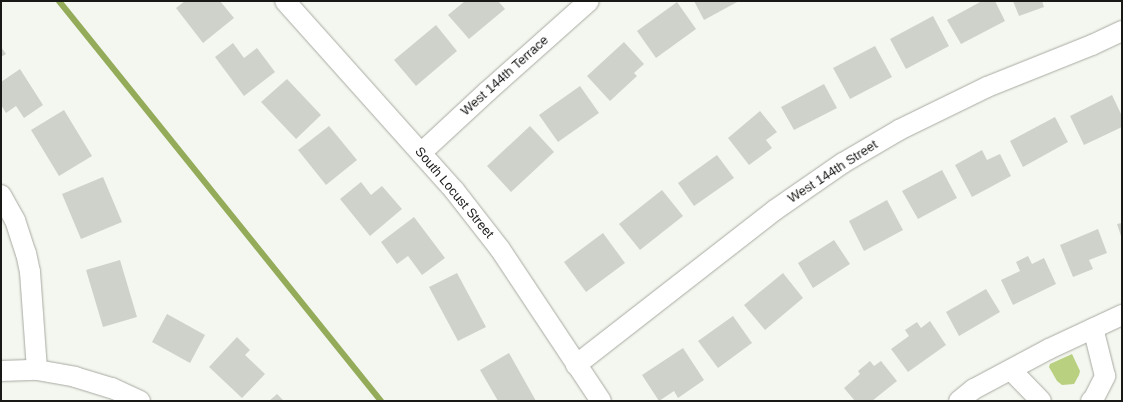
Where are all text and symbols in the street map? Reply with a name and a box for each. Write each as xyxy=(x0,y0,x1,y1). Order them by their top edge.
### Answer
street label: West 144th Terrace xyxy=(458,33,552,119)
street label: West 144th Street xyxy=(785,137,881,207)
street label: South Locust Street xyxy=(411,144,497,242)

